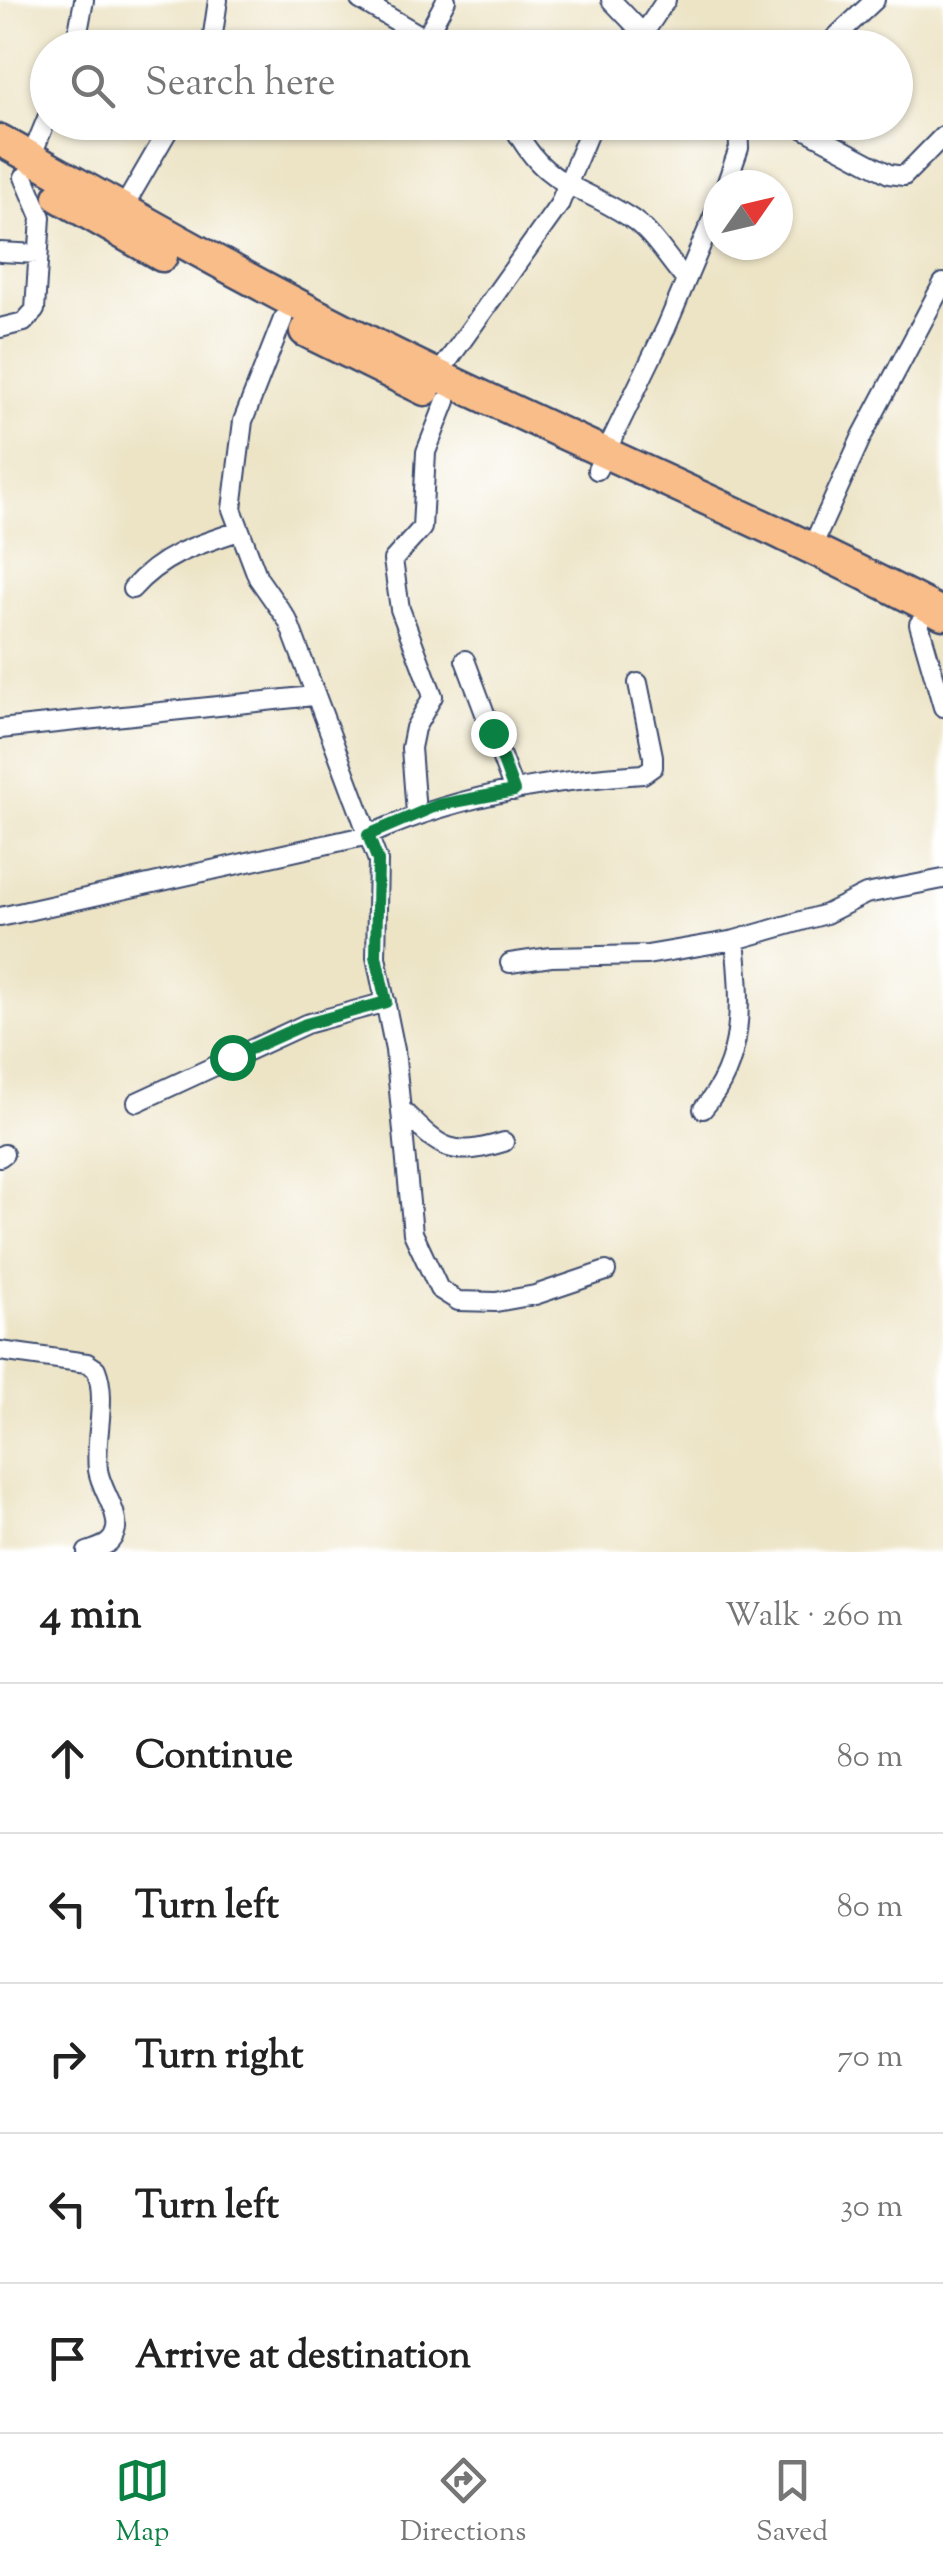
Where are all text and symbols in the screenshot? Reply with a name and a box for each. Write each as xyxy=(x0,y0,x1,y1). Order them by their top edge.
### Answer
search box xyxy=(30,30,913,140)
icon: search xyxy=(65,58,120,113)
text: Search here xyxy=(145,58,336,112)
north arrow xyxy=(703,170,793,260)
route end xyxy=(471,711,517,757)
route start xyxy=(210,1035,256,1081)
text: 4 min xyxy=(40,1587,142,1647)
text: Walk · 260 m xyxy=(725,1594,903,1640)
icon: ahead xyxy=(40,1731,95,1786)
text: Continue xyxy=(135,1731,293,1785)
text: 80 m xyxy=(837,1735,903,1781)
icon: left xyxy=(40,1881,95,1936)
text: Turn left xyxy=(135,1881,279,1935)
text: 80 m xyxy=(837,1885,903,1931)
icon: right xyxy=(40,2031,95,2086)
text: Turn right xyxy=(135,2031,303,2085)
text: 70 m xyxy=(837,2035,903,2081)
icon: left xyxy=(40,2181,95,2236)
text: Turn left xyxy=(135,2181,279,2235)
text: 30 m xyxy=(840,2185,903,2231)
icon: arrive xyxy=(40,2331,95,2386)
text: Arrive at destination xyxy=(135,2331,471,2385)
tab: Map xyxy=(115,2453,170,2553)
tab: Directions xyxy=(400,2453,526,2553)
tab: Saved xyxy=(756,2453,828,2553)

